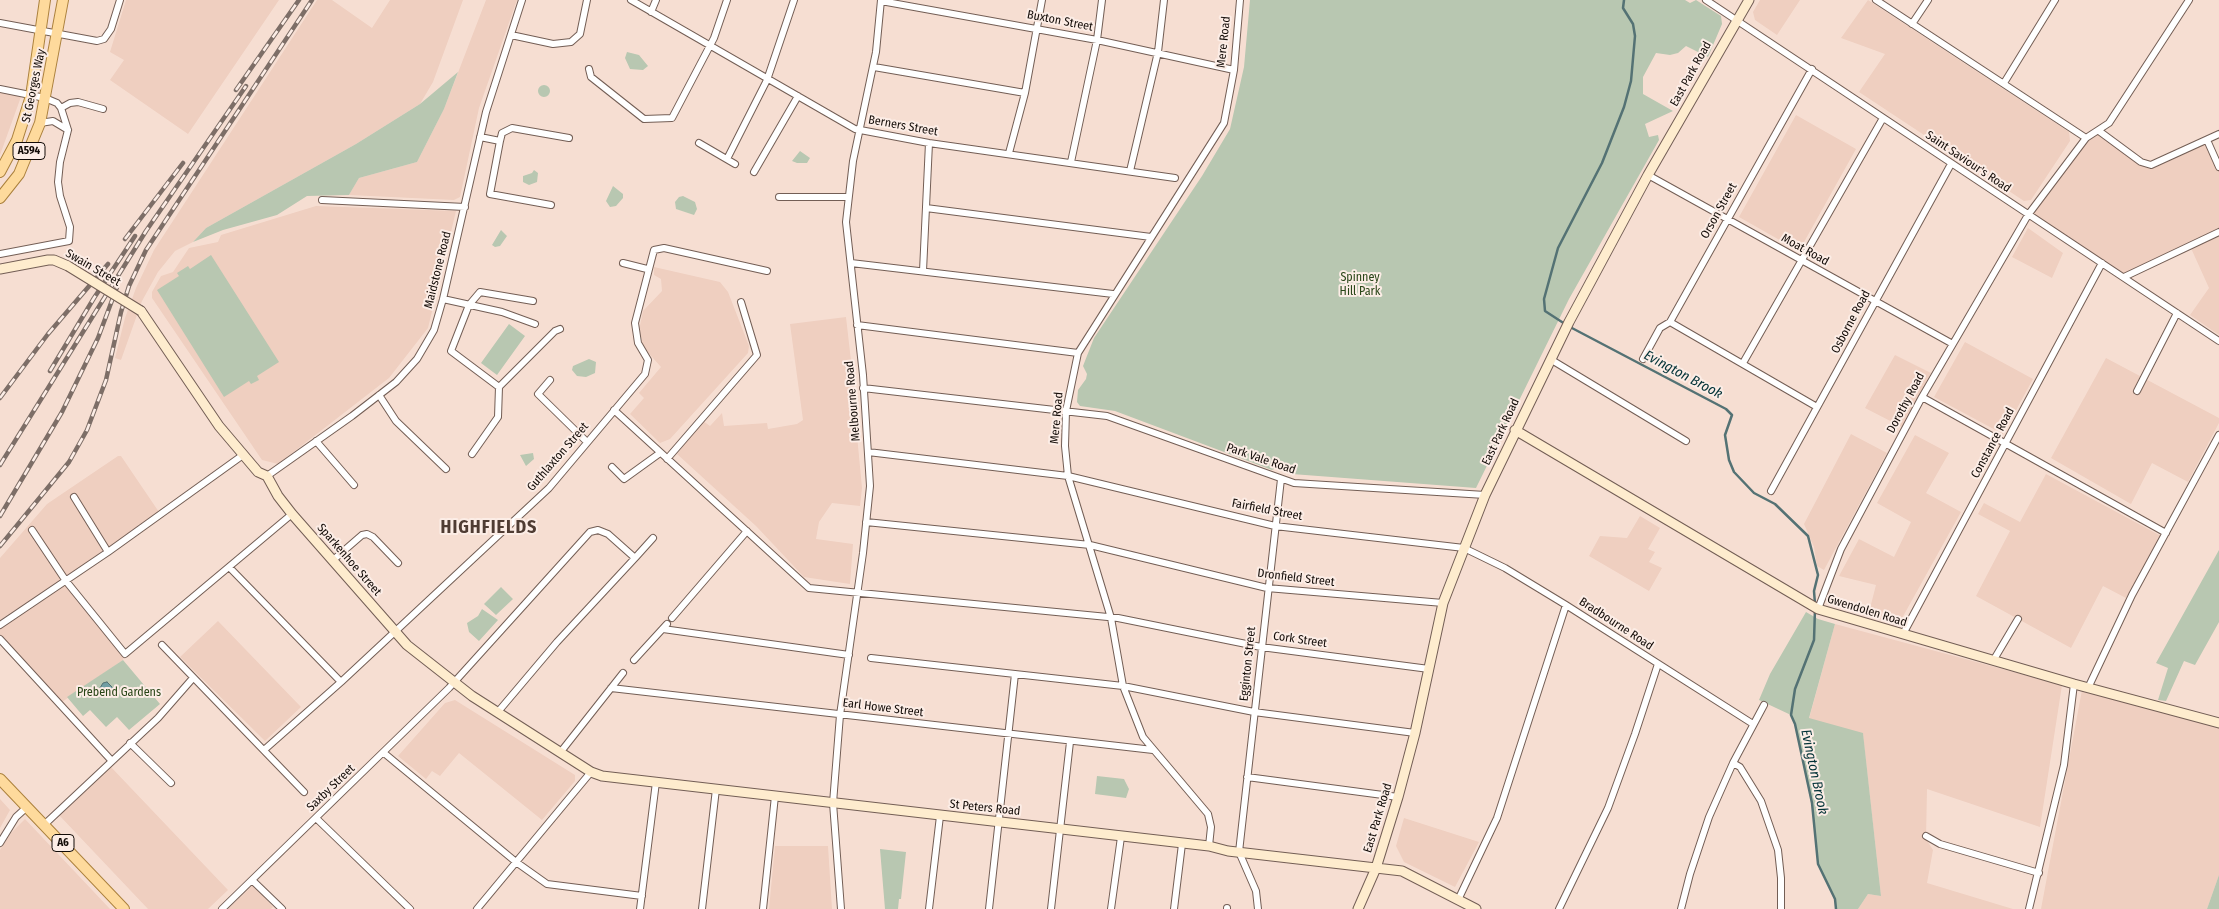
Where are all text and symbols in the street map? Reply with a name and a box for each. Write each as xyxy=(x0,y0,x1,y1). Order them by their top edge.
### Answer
street label: Buxton Street xyxy=(1026,8,1094,34)
street label: Mere Road xyxy=(1214,15,1234,69)
street label: East Park Road xyxy=(1667,39,1715,109)
street label: St Georges Way xyxy=(19,48,49,124)
street label: Berners Street xyxy=(867,113,939,139)
street label: Saint Saviour's Road xyxy=(1923,128,2013,196)
road number: A594 xyxy=(13,142,45,160)
street label: Orson Street xyxy=(1698,181,1740,241)
street label: Maidstone Road xyxy=(421,230,455,310)
street label: Moat Road xyxy=(1779,231,1831,269)
street label: Swain Street xyxy=(63,246,123,290)
park label: Spinney Hill Park xyxy=(1340,271,1380,299)
street label: Osborne Road xyxy=(1828,288,1874,356)
water label: Evington Brook xyxy=(1641,347,1725,403)
street label: Melbourne Road xyxy=(842,360,864,442)
street label: Dorothy Road xyxy=(1884,370,1928,436)
street label: Mere Road xyxy=(1048,392,1066,444)
street label: East Park Road xyxy=(1479,396,1523,468)
street label: Constance Road xyxy=(1968,405,2018,481)
street label: Guthlaxton Street xyxy=(524,420,592,494)
street label: Park Vale Road xyxy=(1224,440,1298,478)
street label: Fairfield Street xyxy=(1230,496,1304,524)
district label: HIGHFIELDS xyxy=(439,517,539,539)
street label: Sparkenhoe Street xyxy=(314,521,384,599)
street label: Dronfield Street xyxy=(1257,566,1335,590)
street label: Gwendolen Road xyxy=(1825,592,1909,630)
street label: Bradbourne Road xyxy=(1576,595,1656,653)
street label: Egginton Street xyxy=(1237,626,1259,702)
street label: Cork Street xyxy=(1272,629,1328,651)
park label: Prebend Gardens xyxy=(77,686,161,700)
street label: Earl Howe Street xyxy=(842,696,924,720)
water label: Evington Brook xyxy=(1797,728,1831,816)
street label: Saxby Street xyxy=(304,762,358,814)
street label: East Park Road xyxy=(1361,781,1395,855)
street label: St Peters Road xyxy=(949,797,1021,819)
road number: A6 xyxy=(52,834,74,851)

